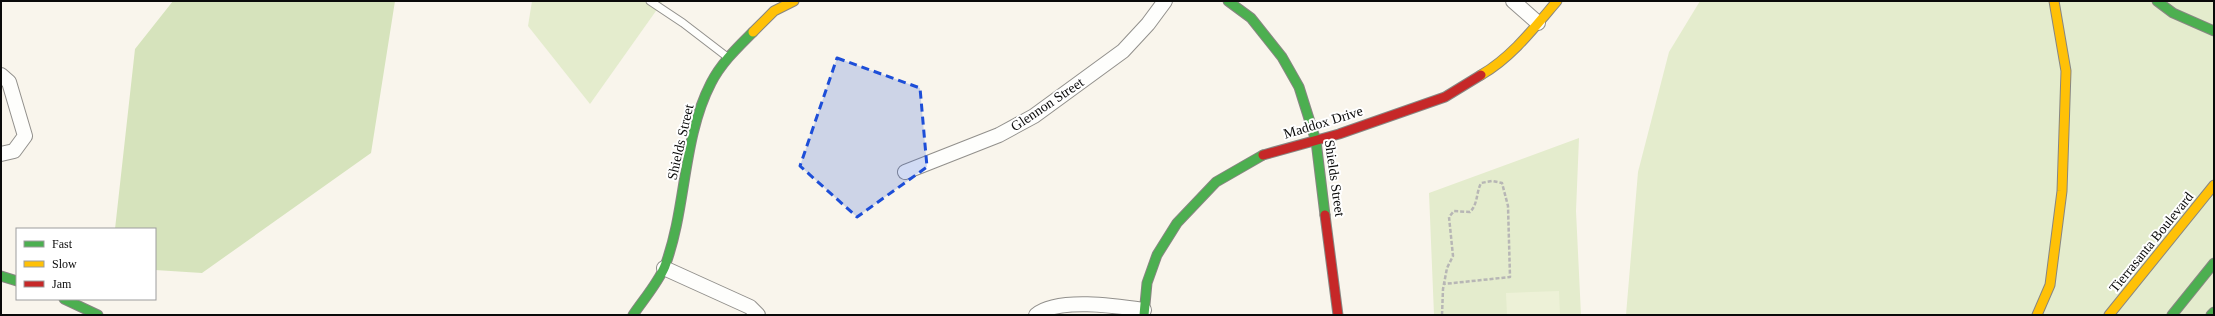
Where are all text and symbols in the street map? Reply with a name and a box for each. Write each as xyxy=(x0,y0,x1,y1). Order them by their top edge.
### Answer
street label: Glennon Street xyxy=(1008,75,1087,134)
street label: Shields Street xyxy=(664,103,697,182)
street label: Maddox Drive xyxy=(1282,103,1365,142)
street label: Shields Street xyxy=(1322,139,1347,218)
street label: Tierrasanta Boulevard xyxy=(2106,189,2196,295)
legend xyxy=(16,228,156,300)
text: Fast xyxy=(52,237,73,251)
text: Slow xyxy=(52,257,77,271)
text: Jam xyxy=(52,277,72,291)

